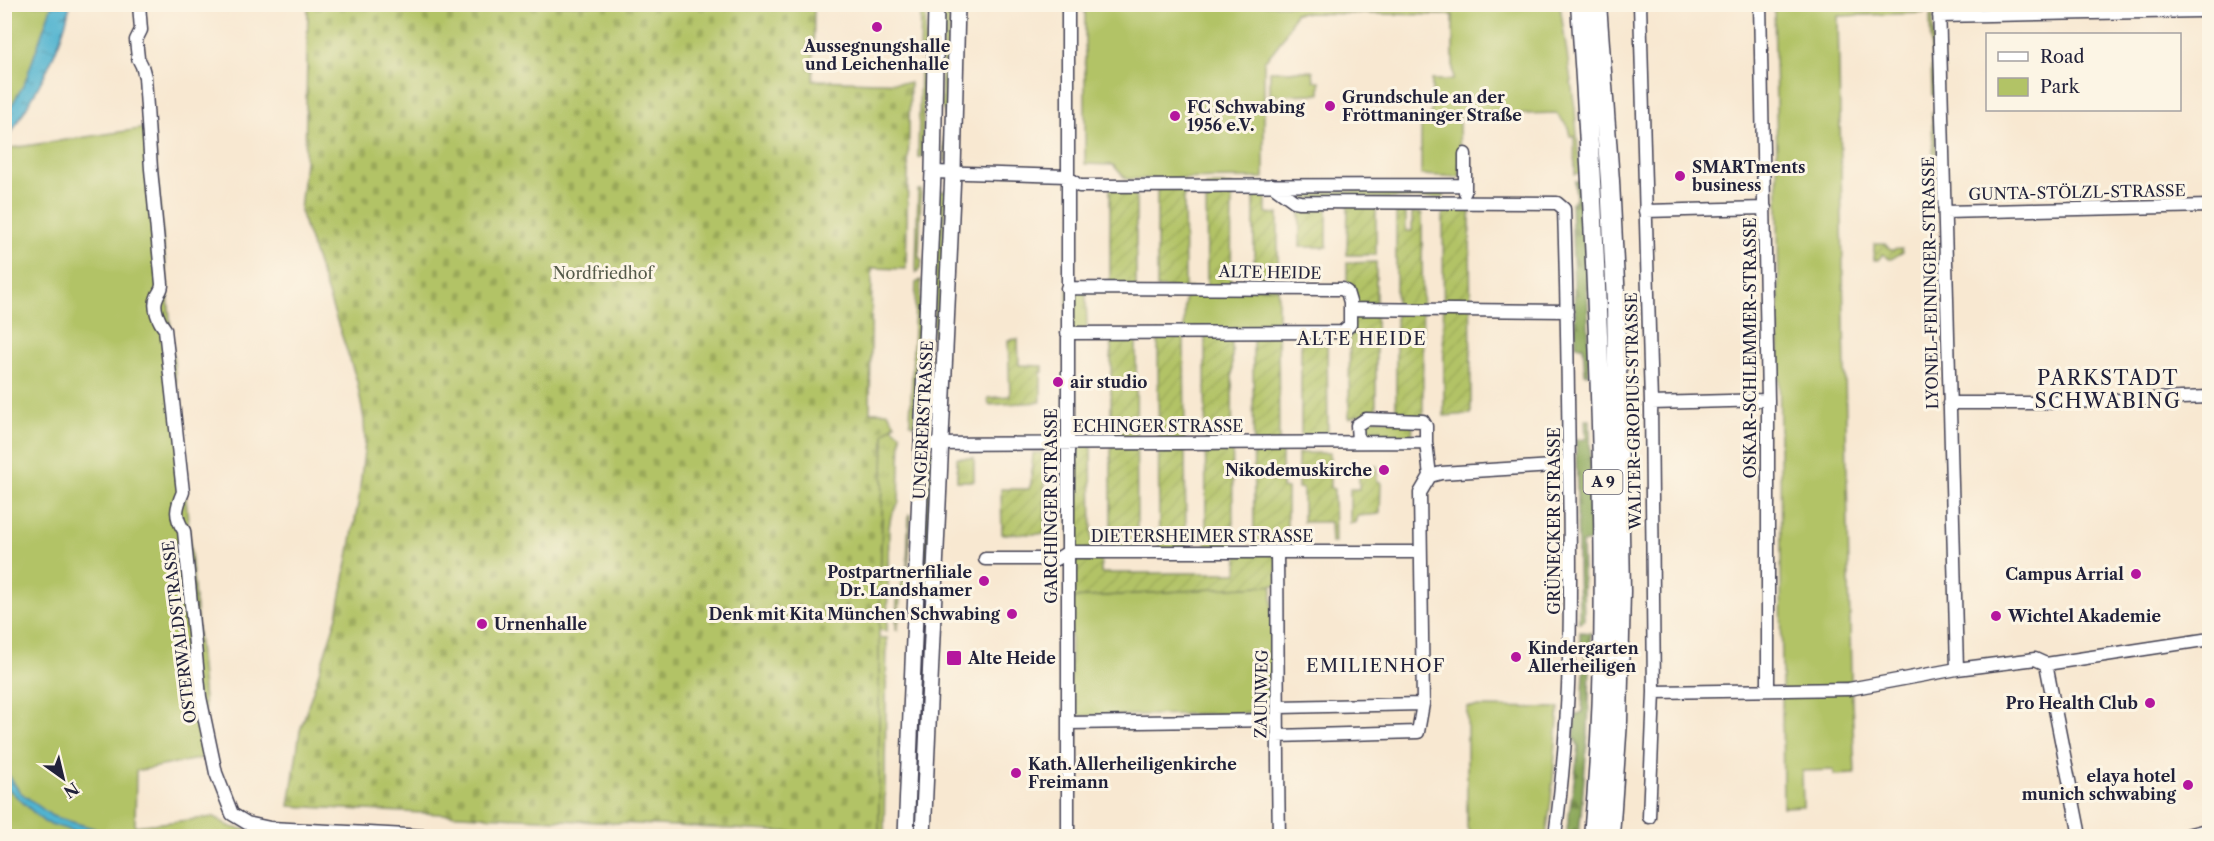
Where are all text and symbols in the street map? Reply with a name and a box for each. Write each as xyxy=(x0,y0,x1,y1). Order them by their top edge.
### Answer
marker: Aussegnungshalle und Leichenhalle xyxy=(870,20,884,34)
legend xyxy=(1986,33,2181,111)
place label: Aussegnungshalle und Leichenhalle xyxy=(803,36,951,74)
text: Road xyxy=(2040,46,2085,68)
text: Park xyxy=(2040,76,2081,98)
place label: Grundschule an der Fröttmaninger Straße xyxy=(1342,87,1522,125)
place label: FC Schwabing 1956 e.V. xyxy=(1187,97,1306,135)
marker: Grundschule an der Fröttmaninger Straße xyxy=(1323,99,1337,113)
marker: FC Schwabing 1956 e.V. xyxy=(1168,109,1182,123)
street label: LYONEL-FEININGER-STRASSE xyxy=(1918,156,1942,410)
place label: SMARTments business xyxy=(1691,157,1805,195)
marker: SMARTments business xyxy=(1673,169,1687,183)
street label: GUNTA-STÖLZL-STRASSE xyxy=(1968,180,2186,204)
street label: OSKAR-SCHLEMMER-STRASSE xyxy=(1740,218,1760,479)
street label: ALTE HEIDE xyxy=(1218,261,1321,283)
park label: Nordfriedhof xyxy=(553,263,655,283)
street label: WALTER-GROPIUS-STRASSE xyxy=(1621,292,1645,531)
district label: ALTE HEIDE xyxy=(1296,328,1427,350)
street label: UNGERERSTRASSE xyxy=(909,340,937,500)
district label: PARKSTADT SCHWABING xyxy=(2034,366,2182,413)
place label: air studio xyxy=(1070,372,1148,392)
marker: air studio xyxy=(1051,375,1065,389)
street label: GARCHINGER STRASSE xyxy=(1041,408,1061,604)
street label: ECHINGER STRASSE xyxy=(1073,416,1243,436)
street label: GRÜNECKER STRASSE xyxy=(1544,427,1564,615)
place label: Nikodemuskirche xyxy=(1225,460,1372,480)
marker: Nikodemuskirche xyxy=(1377,463,1391,477)
road number: A 9 xyxy=(1584,470,1622,494)
street label: DIETERSHEIMER STRASSE xyxy=(1091,526,1313,546)
street label: OSTERWALDSTRASSE xyxy=(158,540,200,724)
place label: Postpartnerfiliale Dr. Landshamer xyxy=(827,562,972,600)
place label: Campus Arrial xyxy=(2005,564,2124,584)
marker: Campus Arrial xyxy=(2129,567,2143,581)
marker: Postpartnerfiliale Dr. Landshamer xyxy=(977,574,991,588)
place label: Denk mit Kita München Schwabing xyxy=(709,604,1001,624)
place label: Wichtel Akademie xyxy=(2007,606,2161,626)
marker: Denk mit Kita München Schwabing xyxy=(1005,607,1019,621)
marker: Wichtel Akademie xyxy=(1989,609,2003,623)
place label: Urnenhalle xyxy=(494,614,587,634)
marker: Urnenhalle xyxy=(475,617,489,631)
place label: Kindergarten Allerheiligen xyxy=(1527,638,1639,676)
place label: Alte Heide xyxy=(967,648,1056,668)
marker: Alte Heide xyxy=(945,649,963,667)
street label: ZAUNWEG xyxy=(1250,649,1272,739)
marker: Kindergarten Allerheiligen xyxy=(1509,650,1523,664)
district label: EMILIENHOF xyxy=(1306,655,1446,677)
place label: Pro Health Club xyxy=(2006,693,2138,713)
marker: Pro Health Club xyxy=(2143,696,2157,710)
north arrow xyxy=(33,748,93,808)
place label: Kath. Allerheiligenkirche Freimann xyxy=(1028,754,1237,792)
marker: Kath. Allerheiligenkirche Freimann xyxy=(1009,766,1023,780)
place label: elaya hotel munich schwabing xyxy=(2022,766,2177,804)
text: N xyxy=(60,778,83,803)
marker: elaya hotel munich schwabing xyxy=(2181,778,2195,792)

